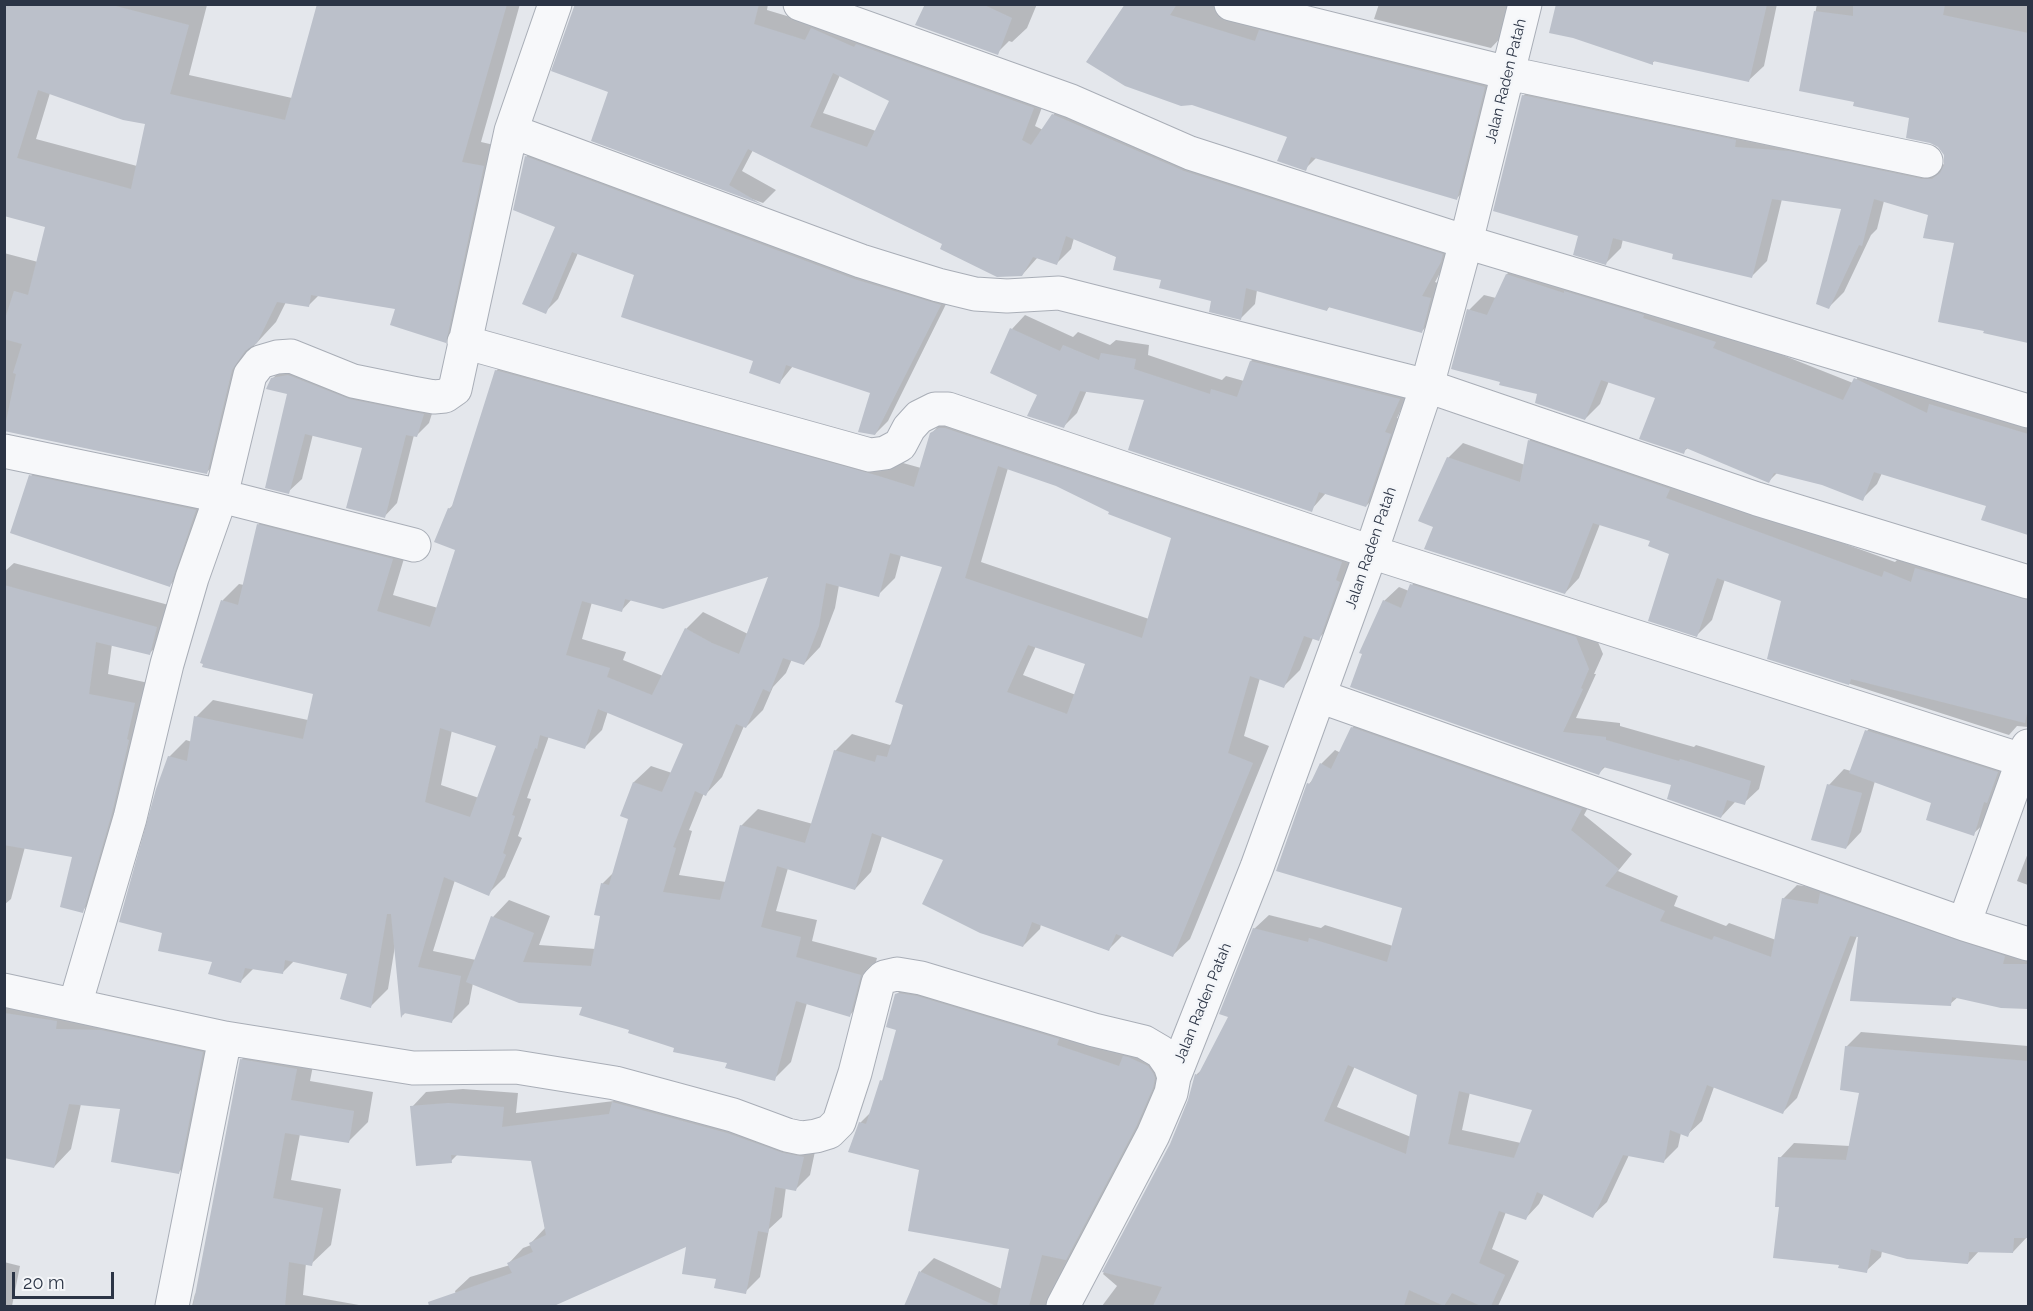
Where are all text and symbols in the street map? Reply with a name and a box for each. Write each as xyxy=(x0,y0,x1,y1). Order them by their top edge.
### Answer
street label: Jalan Raden Patah xyxy=(1482,17,1530,145)
street label: Jalan Raden Patah xyxy=(1342,485,1400,611)
street label: Jalan Raden Patah xyxy=(1171,940,1235,1066)
scale bar xyxy=(15,1260,117,1298)
text: 20 m xyxy=(23,1272,65,1293)

